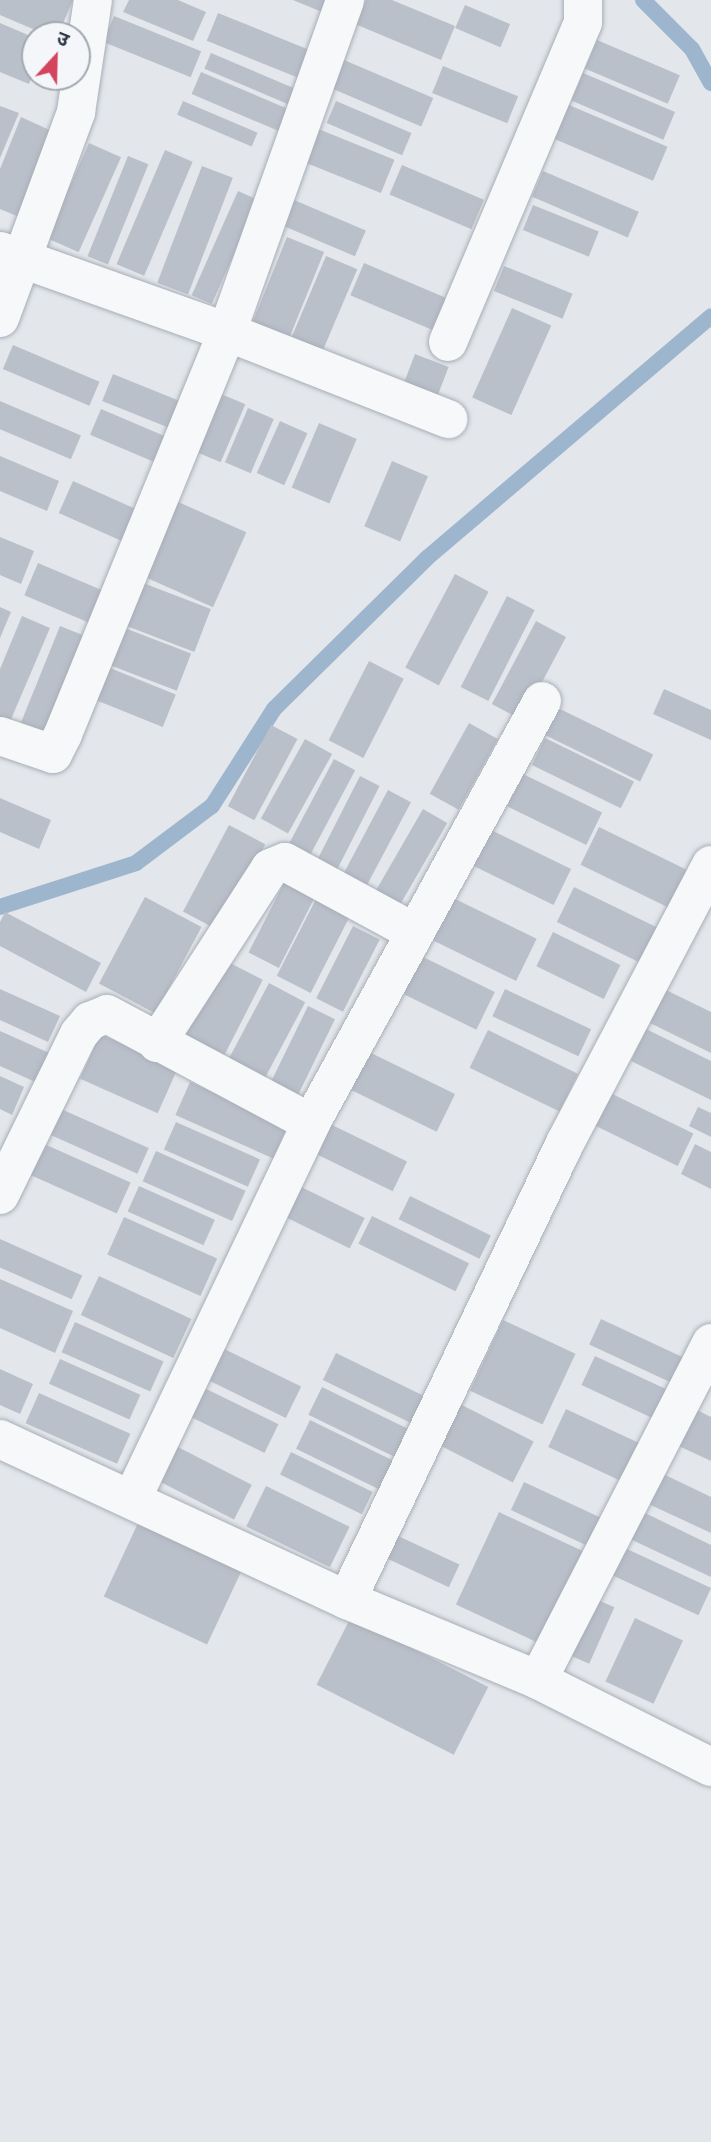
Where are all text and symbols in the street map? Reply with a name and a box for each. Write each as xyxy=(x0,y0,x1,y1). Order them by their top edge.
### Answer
north arrow xyxy=(21,21,91,91)
text: उ xyxy=(54,26,72,51)

